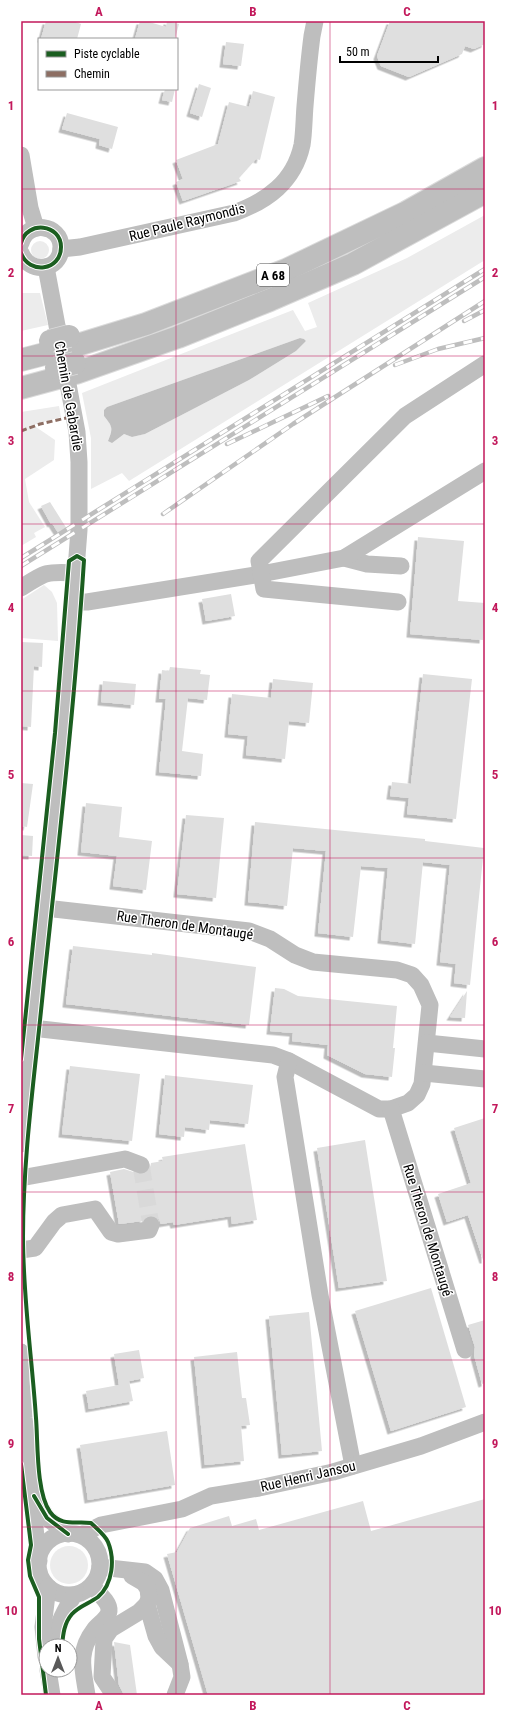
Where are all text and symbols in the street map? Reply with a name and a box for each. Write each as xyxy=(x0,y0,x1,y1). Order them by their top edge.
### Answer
text: A xyxy=(95,4,103,19)
text: B xyxy=(249,4,257,19)
text: C xyxy=(403,4,411,19)
legend xyxy=(38,38,178,90)
scale bar xyxy=(340,38,438,64)
text: 50 m xyxy=(346,45,370,59)
text: Piste cyclable xyxy=(74,47,140,61)
text: Chemin xyxy=(74,67,110,81)
text: 1 xyxy=(8,98,14,113)
text: 1 xyxy=(492,98,498,113)
street label: Rue Paule Raymondis xyxy=(127,200,247,244)
road number: A 68 xyxy=(257,264,289,286)
text: 2 xyxy=(8,265,15,280)
text: 2 xyxy=(492,265,499,280)
street label: Chemin de Gabardie xyxy=(51,340,87,453)
text: 3 xyxy=(8,433,14,448)
text: 3 xyxy=(492,433,498,448)
text: 4 xyxy=(8,600,15,615)
text: 4 xyxy=(492,600,499,615)
text: 5 xyxy=(8,767,15,782)
text: 5 xyxy=(492,767,499,782)
street label: Rue Theron de Montaugé xyxy=(116,907,255,943)
text: 6 xyxy=(8,934,15,949)
text: 6 xyxy=(492,934,499,949)
text: 7 xyxy=(8,1101,15,1116)
text: 7 xyxy=(492,1101,499,1116)
street label: Rue Theron de Montaugé xyxy=(400,1162,456,1299)
text: 8 xyxy=(8,1269,14,1284)
text: 8 xyxy=(492,1269,498,1284)
text: 9 xyxy=(8,1436,14,1451)
text: 9 xyxy=(492,1436,498,1451)
street label: Rue Henri Jansou xyxy=(259,1457,357,1495)
text: 10 xyxy=(4,1603,18,1618)
text: 10 xyxy=(488,1603,502,1618)
north arrow xyxy=(38,1638,78,1678)
text: N xyxy=(55,1642,62,1655)
text: A xyxy=(95,1698,103,1713)
text: B xyxy=(249,1698,257,1713)
text: C xyxy=(403,1698,411,1713)

